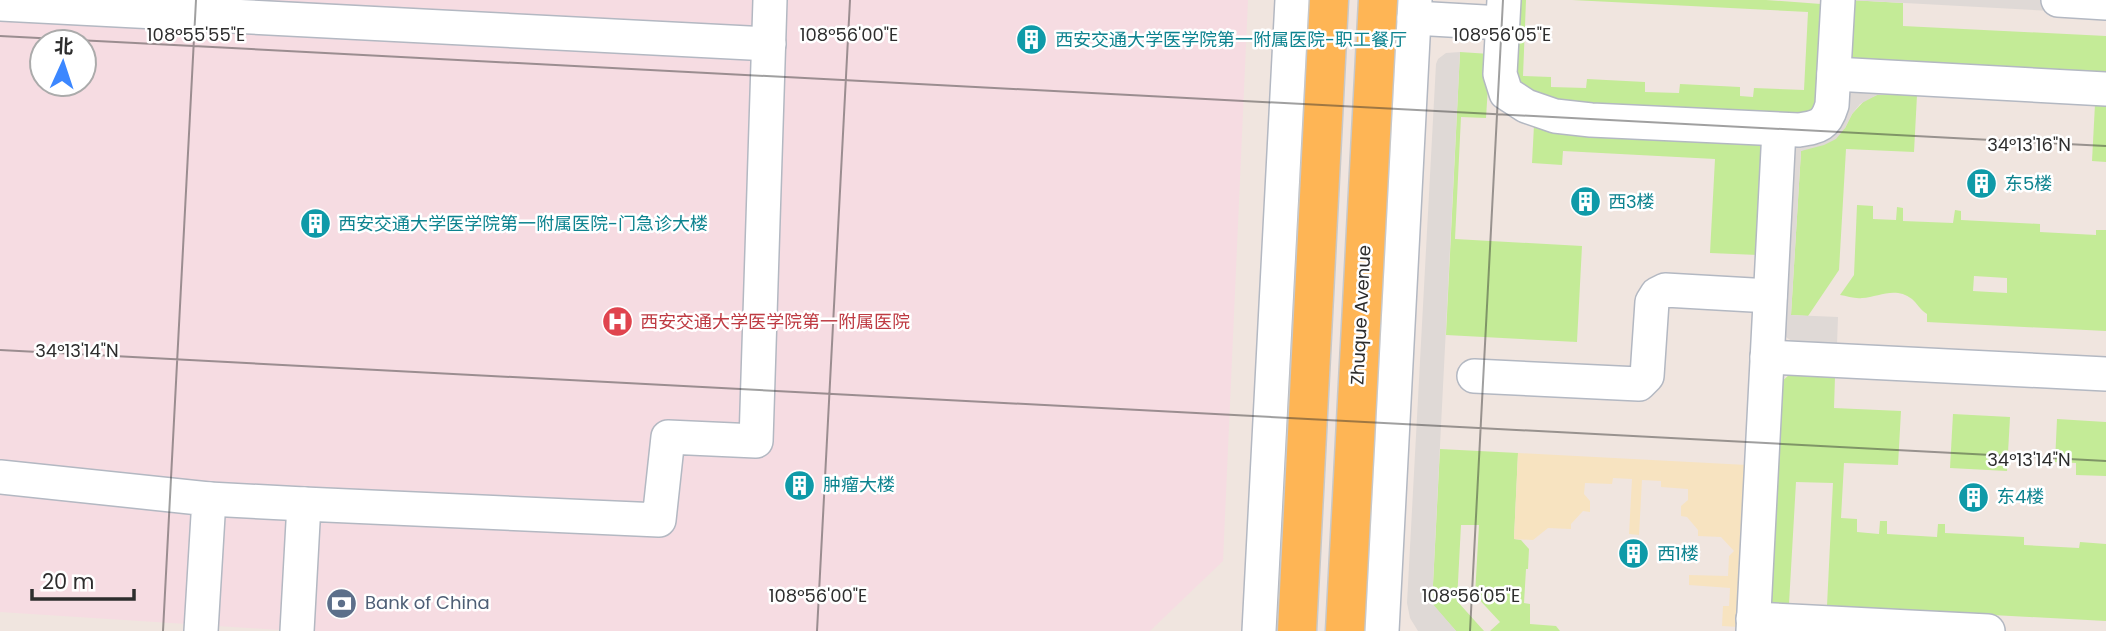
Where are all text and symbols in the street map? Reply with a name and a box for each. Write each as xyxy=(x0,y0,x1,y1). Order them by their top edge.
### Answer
text: 108°55'55"E xyxy=(147,22,245,47)
text: 108°56'00"E xyxy=(800,22,898,47)
text: 108°56'05"E xyxy=(1453,22,1551,47)
building icon: 西安交通大学医学院第一附属医院-职工餐厅 xyxy=(1015,23,1049,57)
place label: 西安交通大学医学院第一附属医院-职工餐厅 xyxy=(1055,27,1407,52)
north arrow xyxy=(28,28,98,98)
text: 北 xyxy=(54,33,74,61)
text: 34°13'16"N xyxy=(1987,132,2071,157)
building icon: 东5楼 xyxy=(1965,167,1999,201)
place label: 东5楼 xyxy=(2005,171,2052,196)
building icon: 西3楼 xyxy=(1568,185,1602,219)
place label: 西3楼 xyxy=(1608,189,1655,214)
building icon: 西安交通大学医学院第一附属医院-门急诊大楼 xyxy=(298,207,332,241)
place label: 西安交通大学医学院第一附属医院-门急诊大楼 xyxy=(338,211,708,236)
street label: Zhuque Avenue xyxy=(1344,244,1377,386)
hospital icon: 西安交通大学医学院第一附属医院 xyxy=(600,305,634,339)
place label: 西安交通大学医学院第一附属医院 xyxy=(640,309,910,334)
text: 34°13'14"N xyxy=(35,338,119,363)
text: 34°13'14"N xyxy=(1987,447,2071,472)
building icon: 肿瘤大楼 xyxy=(783,468,817,502)
place label: 肿瘤大楼 xyxy=(823,472,895,497)
building icon: 东4楼 xyxy=(1957,480,1991,514)
place label: 东4楼 xyxy=(1997,484,2044,509)
building icon: 西1楼 xyxy=(1617,537,1651,571)
place label: 西1楼 xyxy=(1657,541,1699,566)
scale bar xyxy=(32,558,133,602)
text: 20 m xyxy=(42,567,95,596)
text: 108°56'00"E xyxy=(769,583,867,608)
text: 108°56'05"E xyxy=(1422,583,1520,608)
bank icon: Bank of China xyxy=(325,586,359,620)
place label: Bank of China xyxy=(365,590,490,615)

